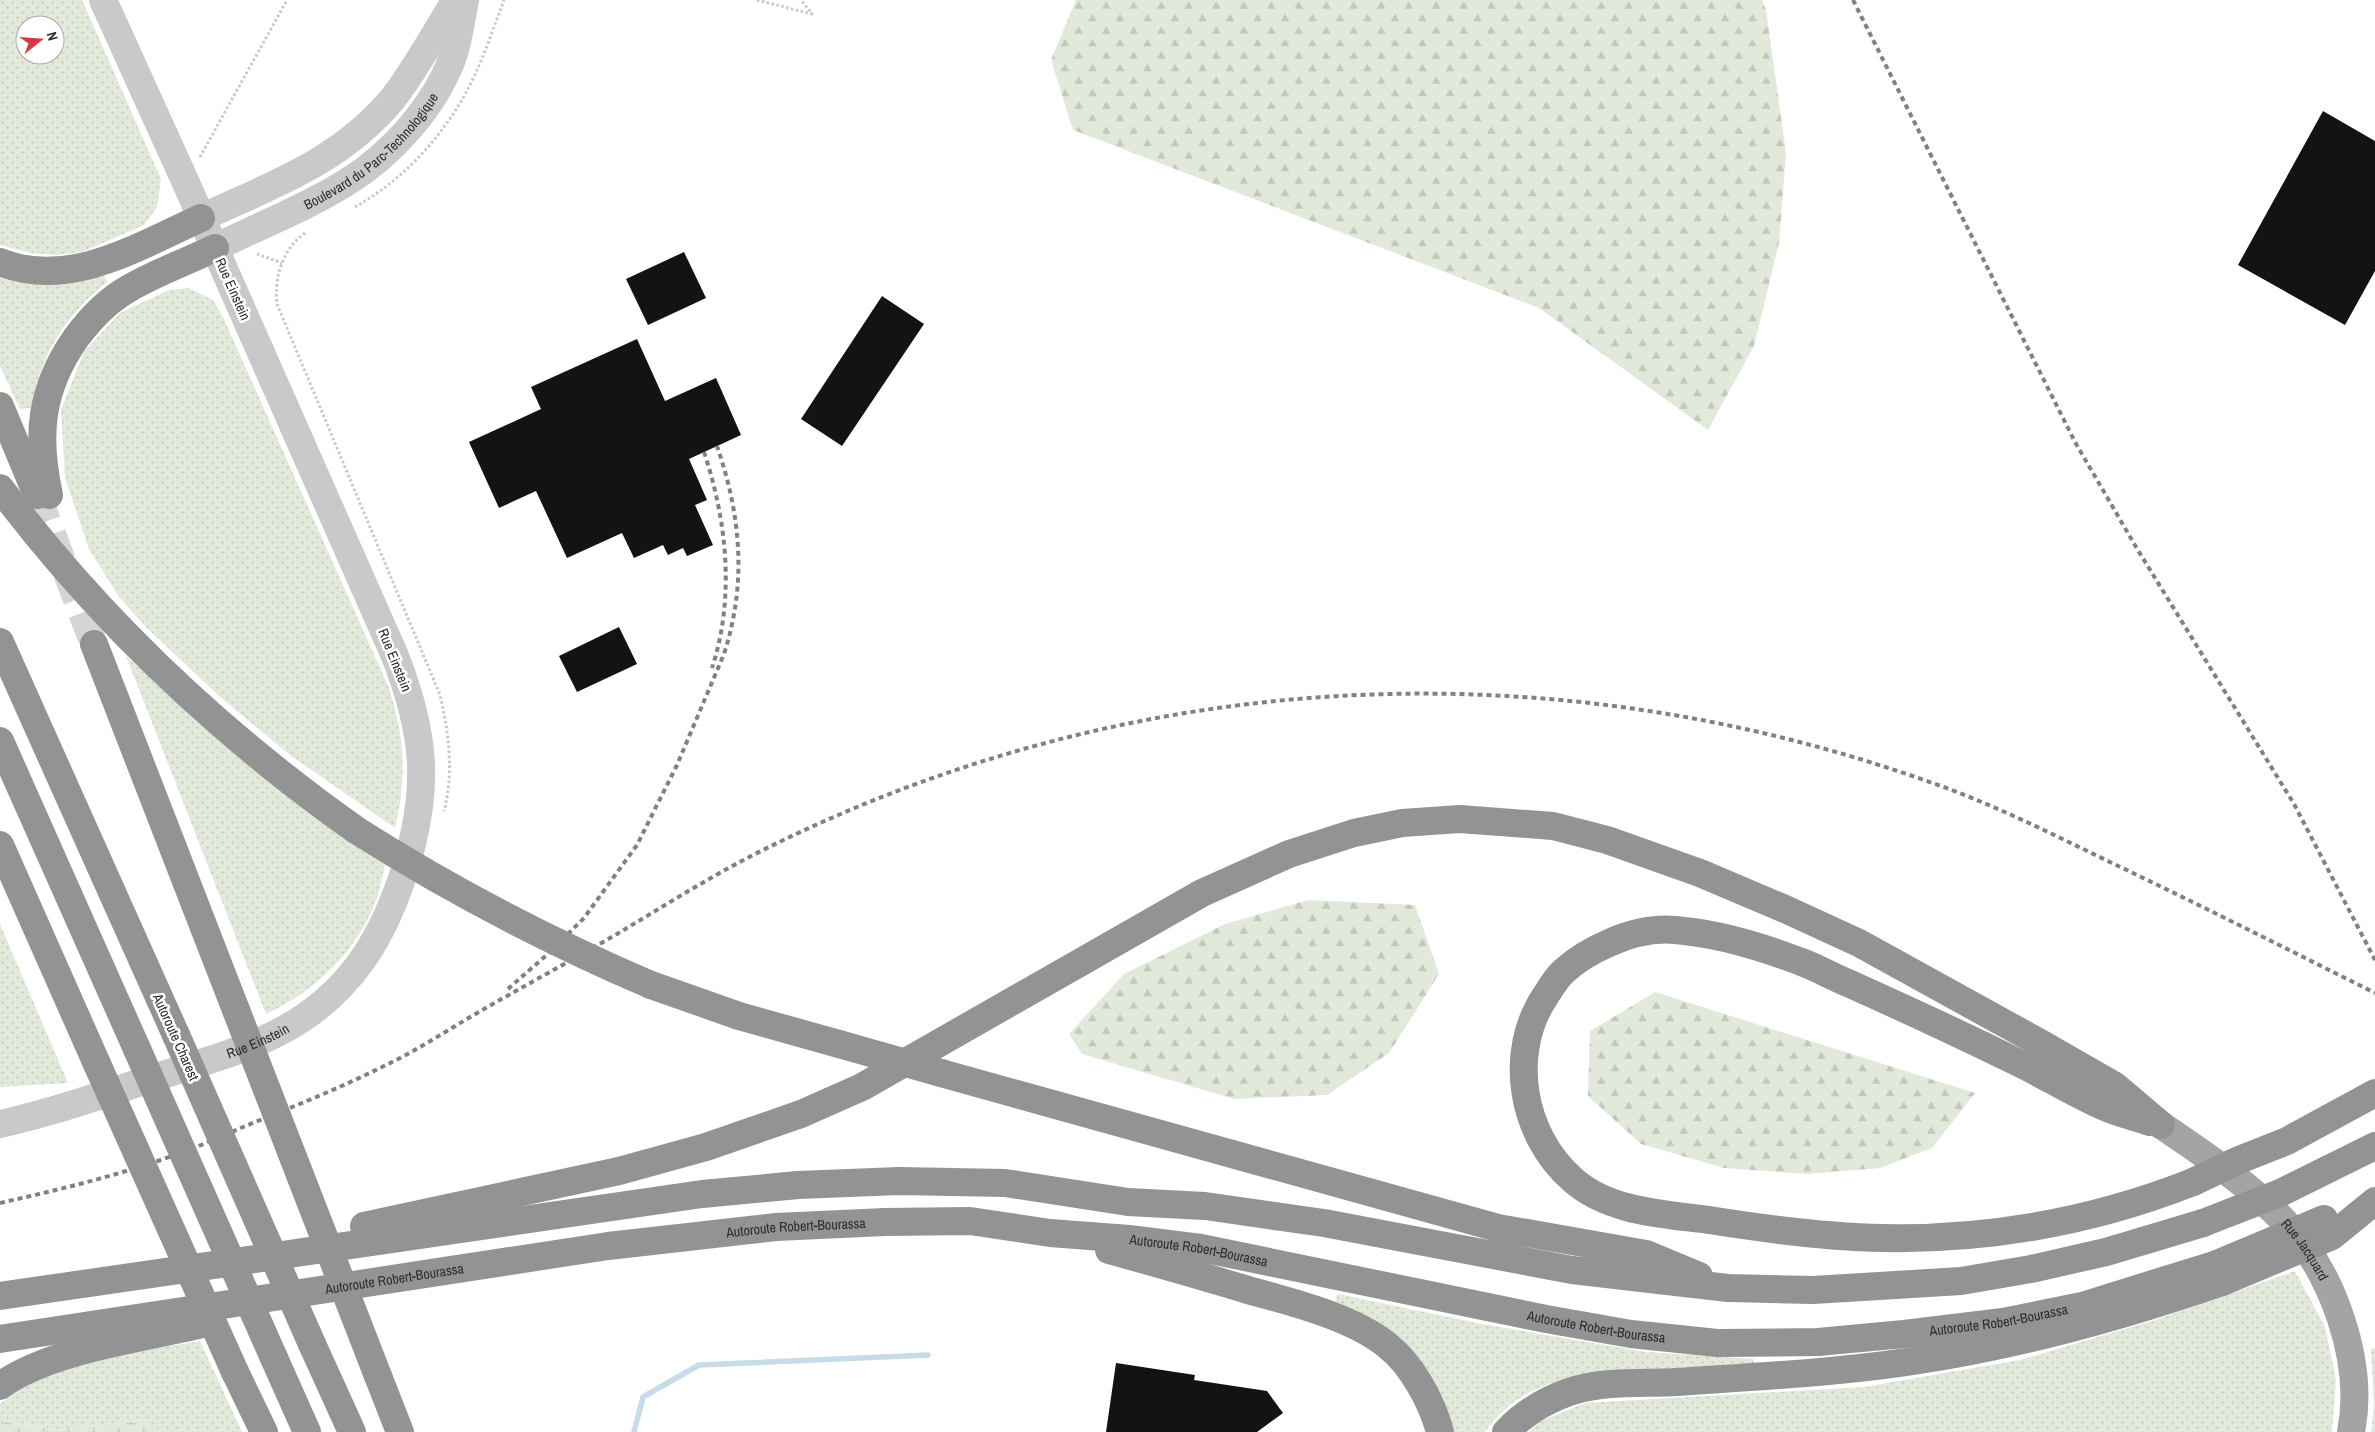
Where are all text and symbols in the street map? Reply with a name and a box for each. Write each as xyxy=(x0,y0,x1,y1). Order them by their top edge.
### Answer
north arrow xyxy=(15,15,65,65)
text: N xyxy=(43,30,62,43)
street label: Boulevard du Parc-Technologique xyxy=(301,89,442,213)
street label: Rue Einstein xyxy=(211,255,255,323)
street label: Rue Einstein xyxy=(374,626,416,694)
street label: Autoroute Charest xyxy=(148,990,203,1083)
street label: Rue Einstein xyxy=(224,1019,292,1063)
street label: Autoroute Robert-Bourassa xyxy=(724,1214,867,1242)
street label: Rue Jacquard xyxy=(2277,1215,2333,1284)
street label: Autoroute Robert-Bourassa xyxy=(1128,1230,1270,1271)
street label: Autoroute Robert-Bourassa xyxy=(323,1259,466,1298)
street label: Autoroute Robert-Bourassa xyxy=(1927,1300,2070,1340)
street label: Autoroute Robert-Bourassa xyxy=(1524,1306,1667,1347)

